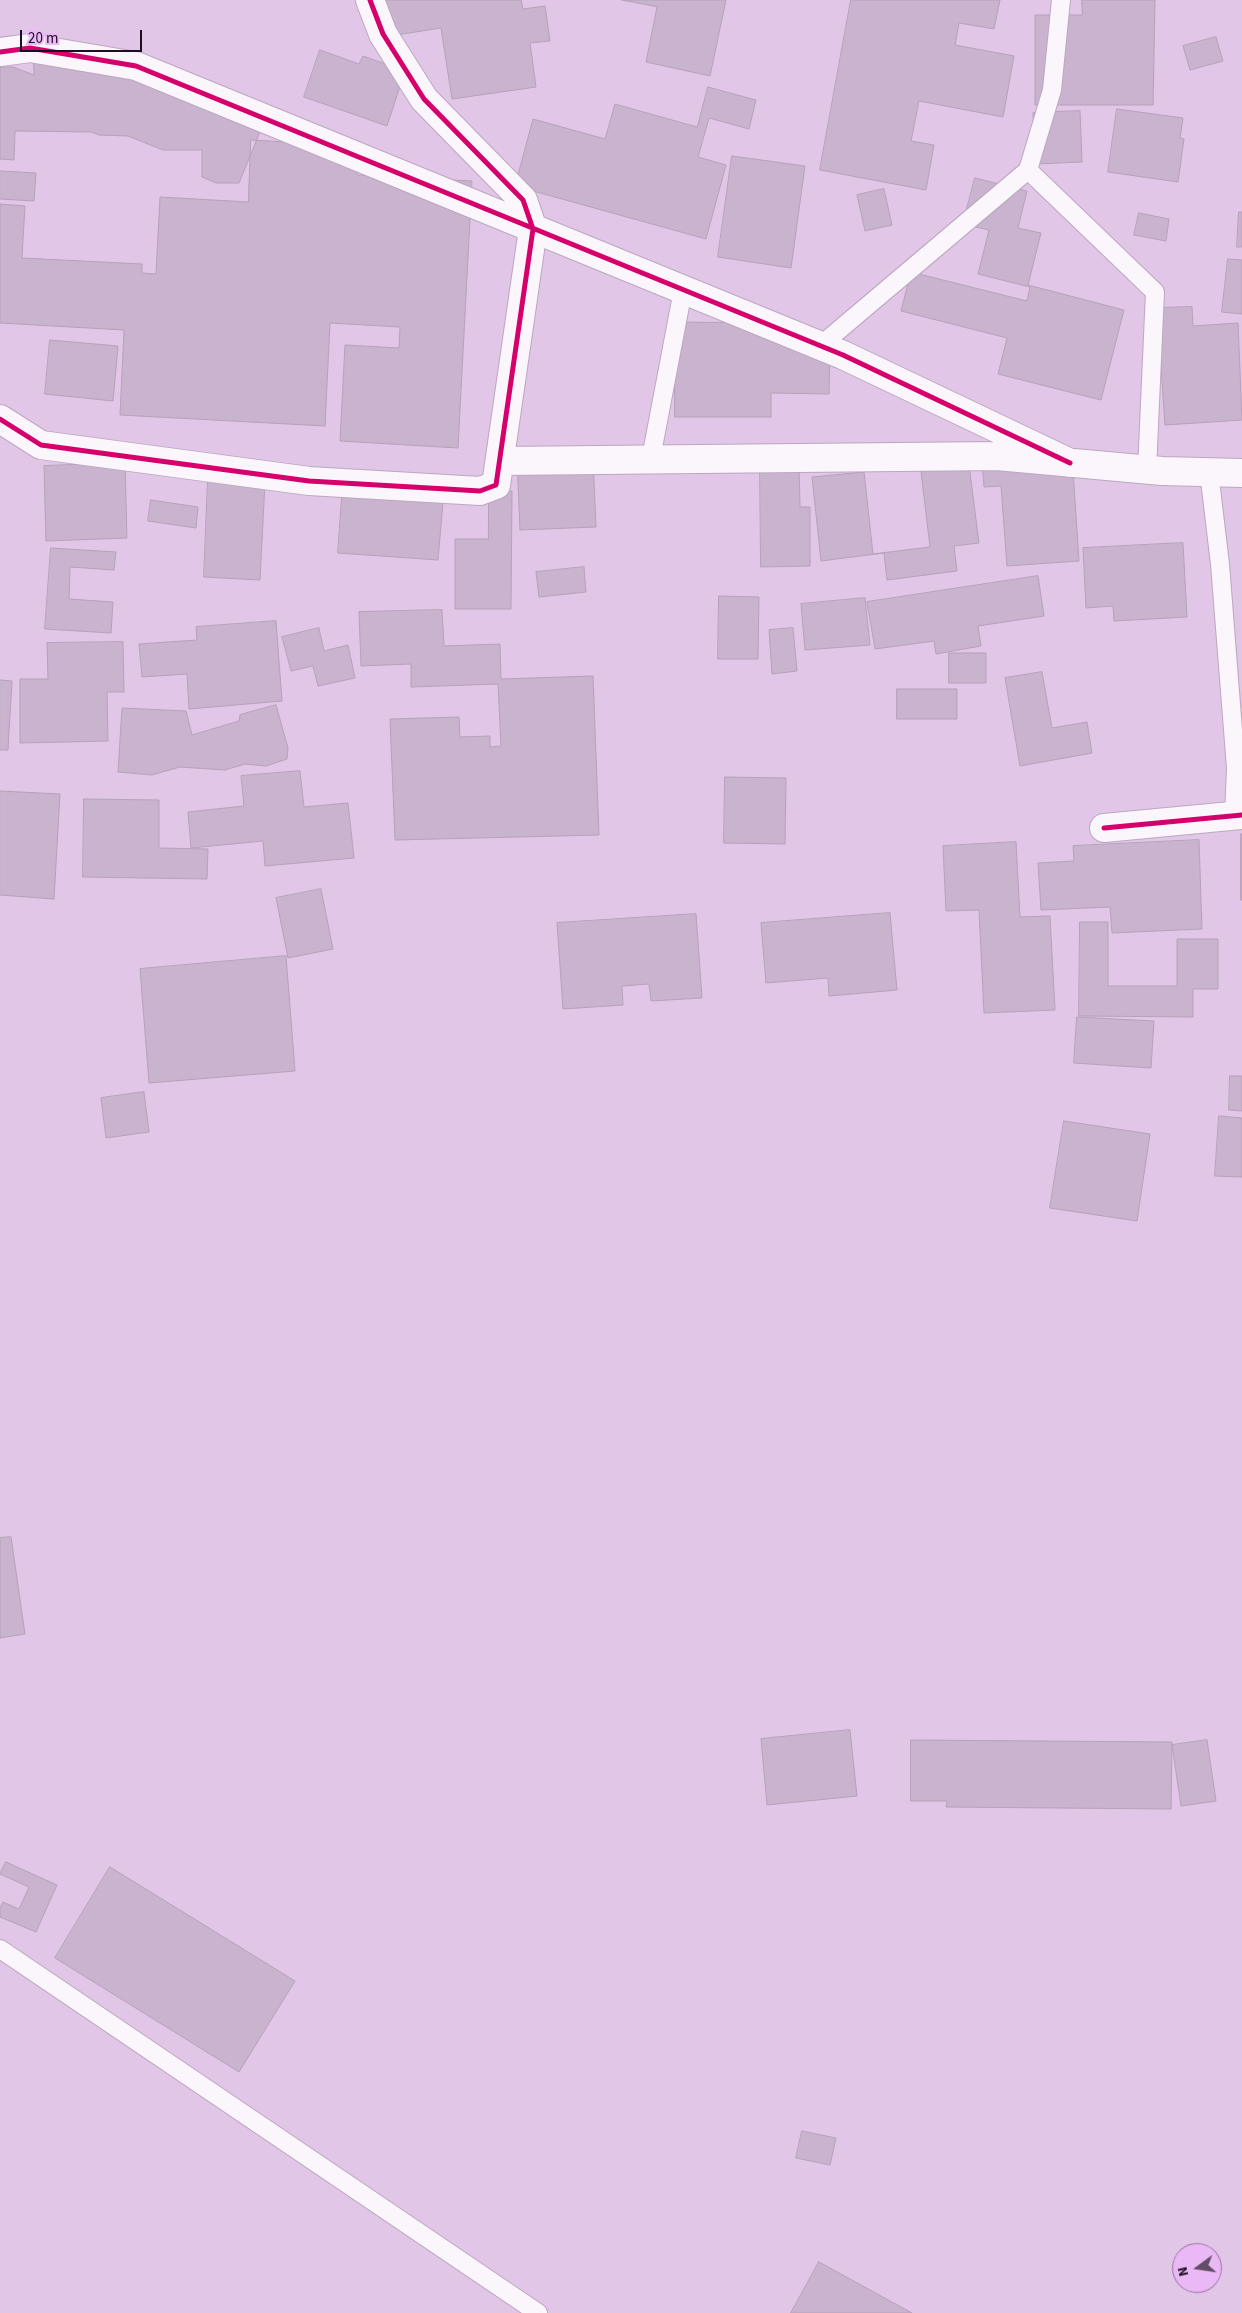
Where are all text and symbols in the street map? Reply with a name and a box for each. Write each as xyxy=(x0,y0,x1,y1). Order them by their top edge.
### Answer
scale bar xyxy=(22,20,145,52)
text: 20 m xyxy=(28,28,58,49)
north arrow xyxy=(1172,2243,1222,2293)
text: N xyxy=(1173,2264,1194,2278)

